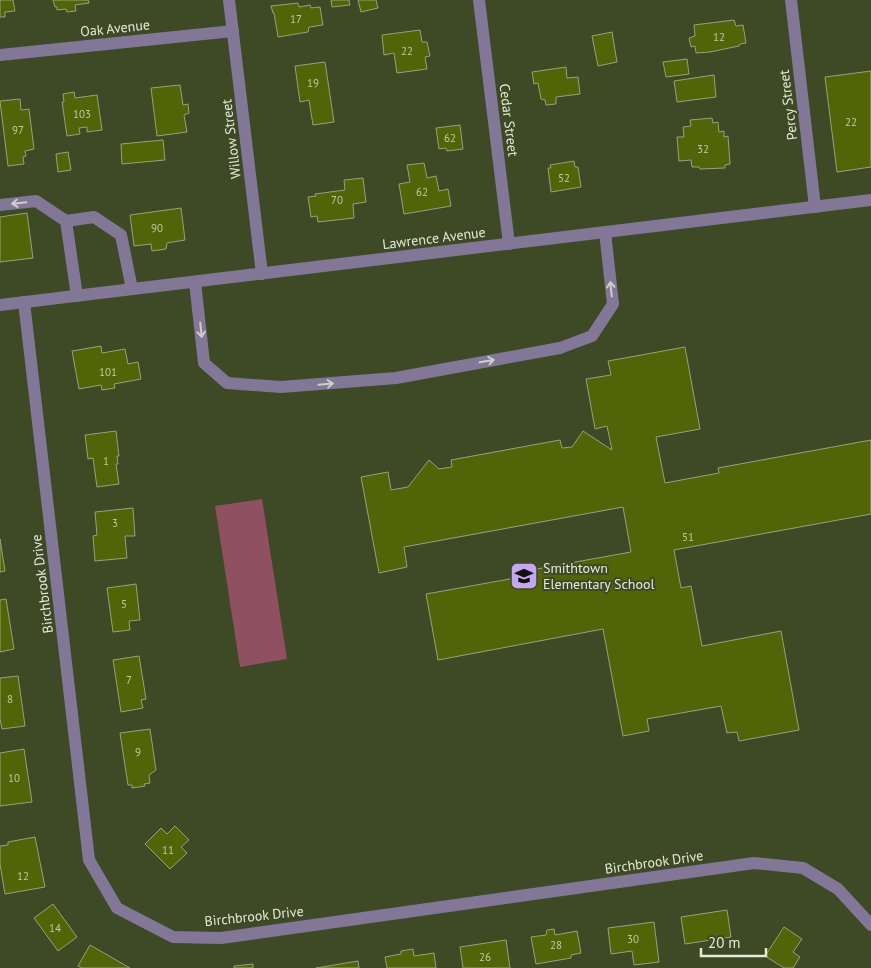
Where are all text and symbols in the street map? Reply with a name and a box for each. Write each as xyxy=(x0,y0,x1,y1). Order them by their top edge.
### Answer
house number: 17 xyxy=(290,12,302,26)
street label: Oak Avenue xyxy=(79,15,151,41)
house number: 12 xyxy=(713,30,725,44)
house number: 22 xyxy=(401,44,413,58)
street label: Percy Street xyxy=(775,68,801,141)
house number: 19 xyxy=(307,76,319,90)
street label: Cedar Street xyxy=(496,82,522,158)
street label: Willow Street xyxy=(217,98,245,180)
house number: 103 xyxy=(73,107,91,121)
house number: 22 xyxy=(845,115,857,129)
house number: 97 xyxy=(12,123,24,137)
house number: 62 xyxy=(444,131,456,145)
house number: 32 xyxy=(697,142,709,156)
house number: 52 xyxy=(558,171,570,185)
house number: 62 xyxy=(416,185,428,199)
house number: 70 xyxy=(331,193,343,207)
one-way arrow xyxy=(11,198,27,208)
house number: 90 xyxy=(151,221,163,235)
street label: Lawrence Avenue xyxy=(381,223,487,253)
one-way arrow xyxy=(606,281,616,297)
one-way arrow xyxy=(196,322,206,338)
one-way arrow xyxy=(478,356,494,366)
house number: 101 xyxy=(99,365,117,379)
one-way arrow xyxy=(318,379,334,388)
house number: 1 xyxy=(103,454,109,468)
house number: 3 xyxy=(112,516,118,530)
house number: 51 xyxy=(682,530,694,544)
street label: Birchbrook Drive xyxy=(27,534,57,634)
place label: Smithtown Elementary School xyxy=(543,559,655,593)
school or university icon: Smithtown Elementary School xyxy=(509,561,539,591)
house number: 5 xyxy=(121,597,127,611)
house number: 7 xyxy=(126,673,132,687)
house number: 8 xyxy=(7,692,13,706)
house number: 9 xyxy=(135,745,141,759)
house number: 10 xyxy=(8,771,20,785)
house number: 11 xyxy=(162,843,174,857)
street label: Birchbrook Drive xyxy=(604,846,704,878)
house number: 12 xyxy=(17,869,29,883)
street label: Birchbrook Drive xyxy=(204,902,304,930)
house number: 14 xyxy=(49,921,61,935)
scale bar xyxy=(701,926,766,958)
house number: 30 xyxy=(627,932,639,946)
text: 20 m xyxy=(708,933,741,952)
house number: 28 xyxy=(550,938,562,952)
house number: 26 xyxy=(479,950,491,964)

